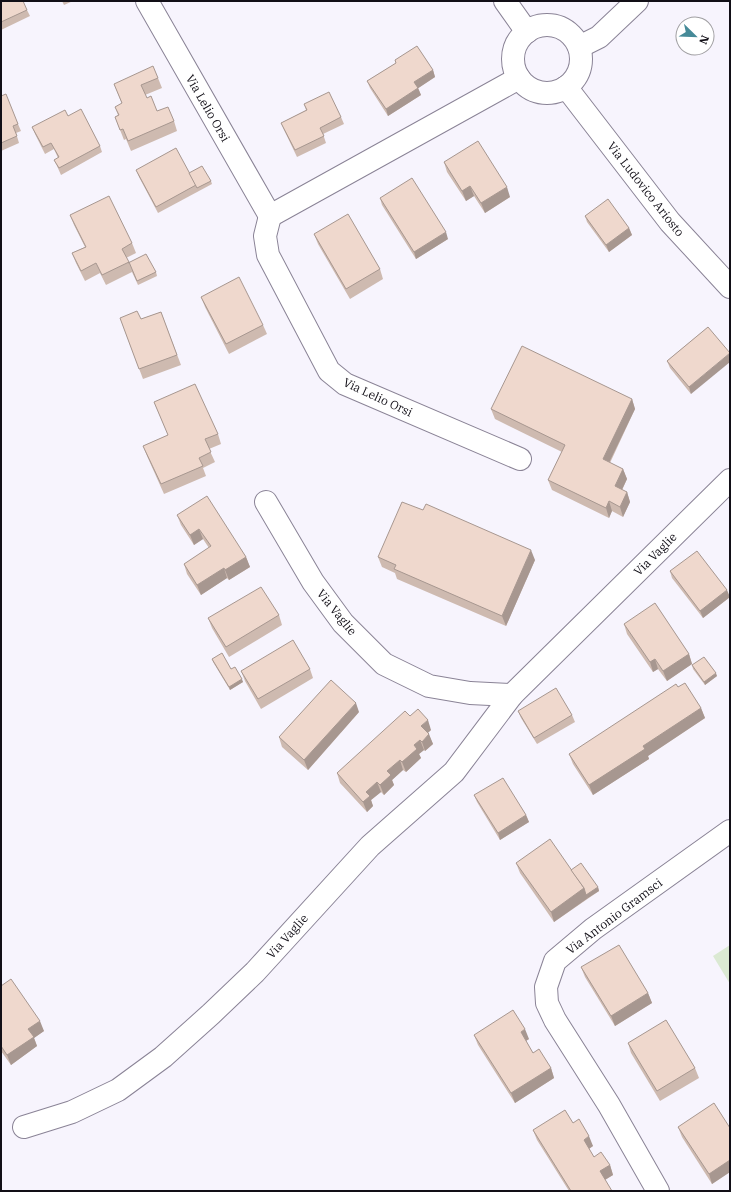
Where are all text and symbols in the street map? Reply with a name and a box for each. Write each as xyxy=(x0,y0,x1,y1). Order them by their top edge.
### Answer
north arrow xyxy=(675,16,715,56)
text: N xyxy=(696,33,712,47)
street label: Via Lelio Orsi xyxy=(183,72,233,144)
street label: Via Ludovico Ariosto xyxy=(604,139,688,239)
street label: Via Lelio Orsi xyxy=(341,374,415,420)
street label: Via Vaglie xyxy=(630,529,680,579)
street label: Via Vaglie xyxy=(314,586,360,638)
street label: Via Antonio Gramsci xyxy=(563,875,665,957)
street label: Via Vaglie xyxy=(263,911,311,961)

